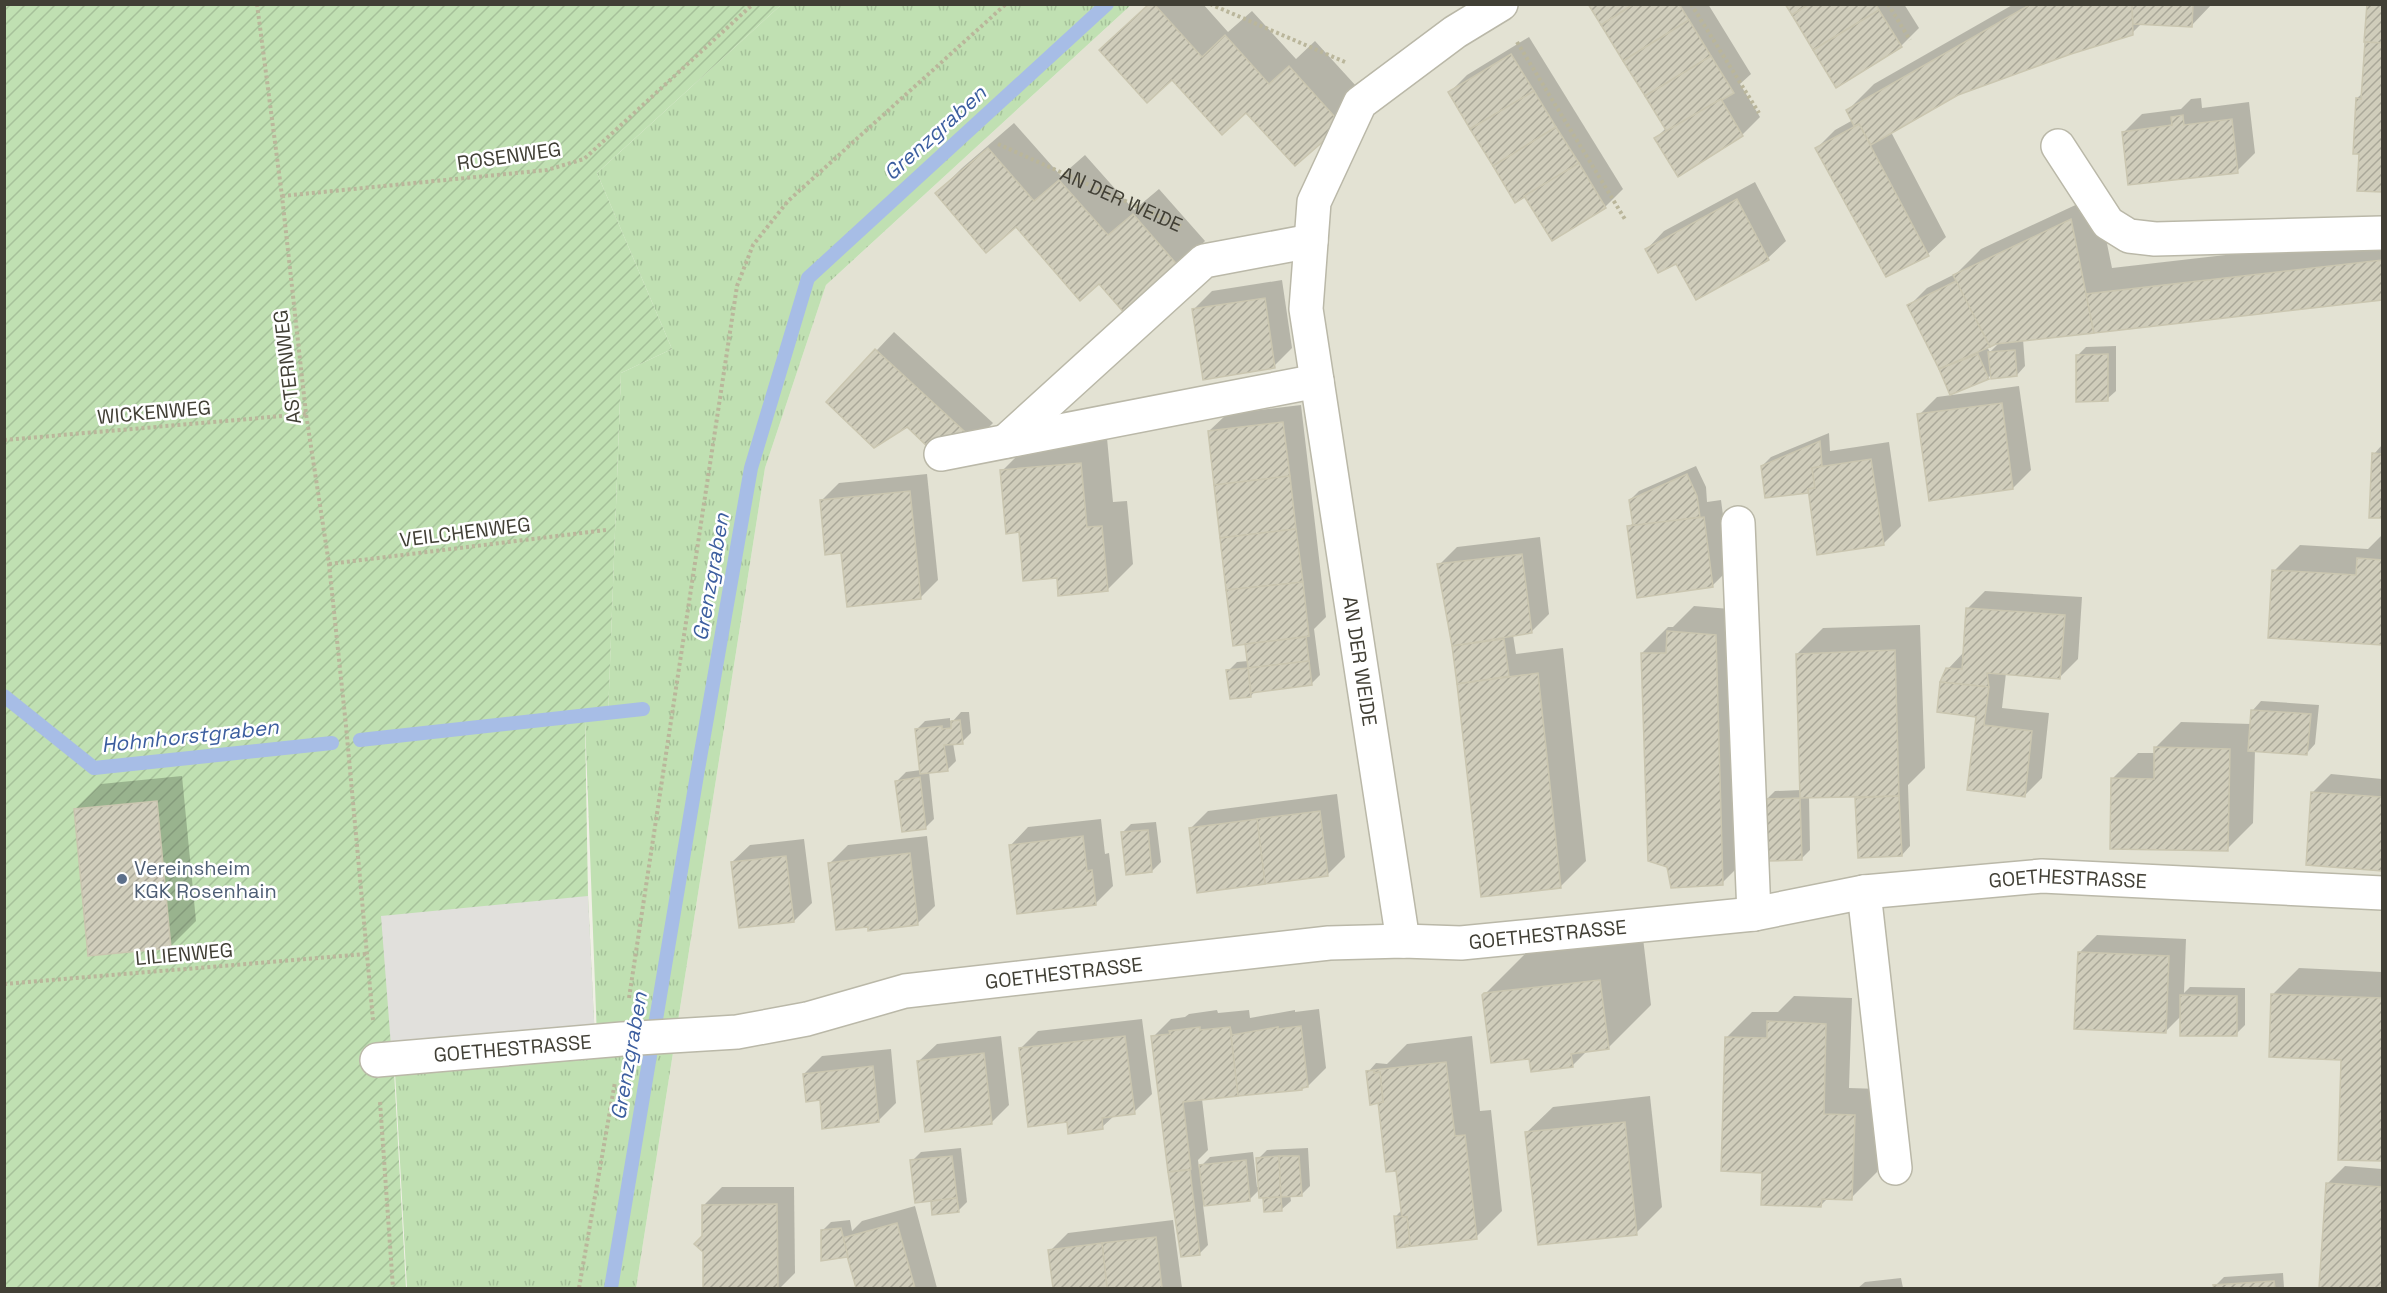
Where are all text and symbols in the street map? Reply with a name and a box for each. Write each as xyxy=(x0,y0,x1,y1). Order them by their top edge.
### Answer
water label: Grenzgraben xyxy=(878,79,993,186)
street label: ROSENWEG xyxy=(455,136,563,176)
street label: AN DER WEIDE xyxy=(1056,160,1186,238)
street label: ASTERNWEG xyxy=(267,308,307,426)
street label: WICKENWEG xyxy=(96,394,212,430)
water label: Grenzgraben xyxy=(686,510,735,643)
street label: VEILCHENWEG xyxy=(398,511,532,553)
street label: AN DER WEIDE xyxy=(1337,594,1383,728)
water label: Hohnhorstgraben xyxy=(100,713,281,758)
place label: Vereinsheim KGK Rosenhain xyxy=(134,855,277,904)
street label: GOETHESTRASSE xyxy=(1988,863,2147,894)
marker: Vereinsheim KGK Rosenhain xyxy=(115,872,129,886)
street label: GOETHESTRASSE xyxy=(1467,914,1628,955)
street label: LILIENWEG xyxy=(134,937,234,971)
street label: GOETHESTRASSE xyxy=(984,951,1144,995)
water label: Grenzgraben xyxy=(604,989,653,1122)
street label: GOETHESTRASSE xyxy=(432,1029,593,1068)

